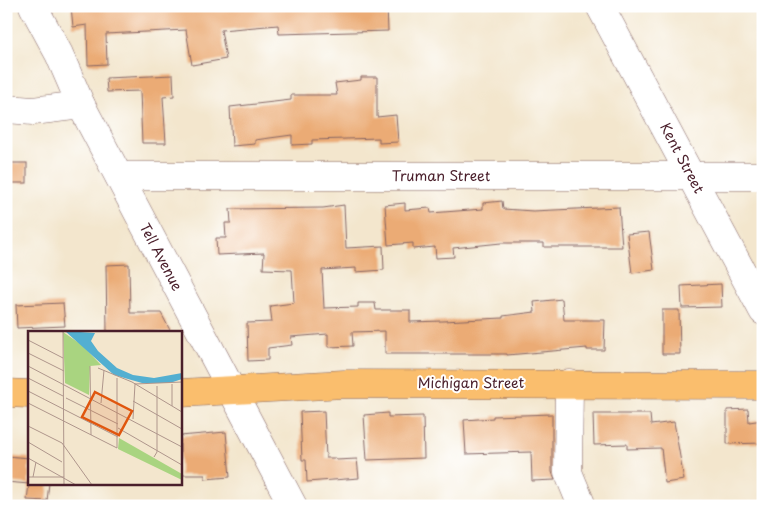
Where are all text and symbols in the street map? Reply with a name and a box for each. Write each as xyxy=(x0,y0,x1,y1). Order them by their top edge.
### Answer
street label: Kent Street xyxy=(655,119,710,197)
street label: Truman Street xyxy=(392,165,490,186)
street label: Tell Avenue xyxy=(135,219,188,295)
inset map xyxy=(28,331,181,484)
street label: Michigan Street xyxy=(418,372,525,393)

